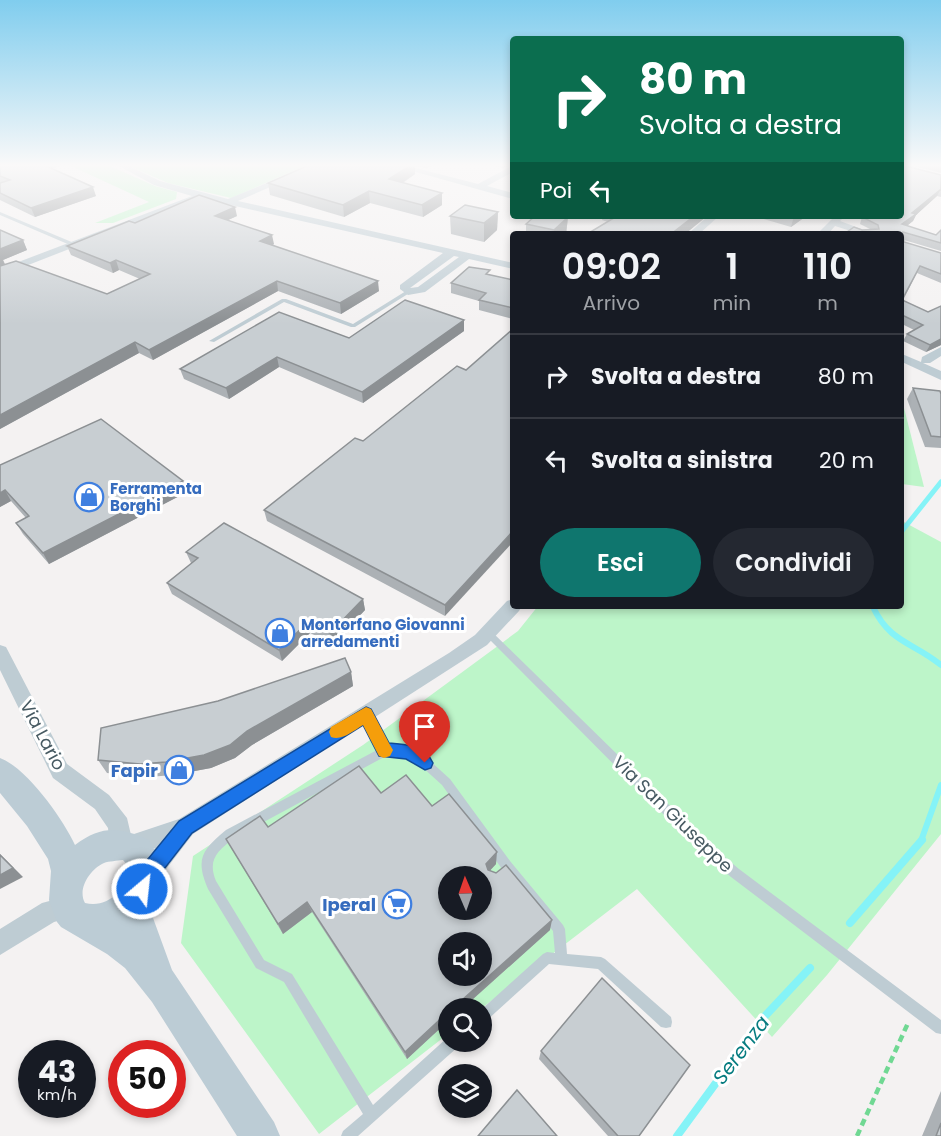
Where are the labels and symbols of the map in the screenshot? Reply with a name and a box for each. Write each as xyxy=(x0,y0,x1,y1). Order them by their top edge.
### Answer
place label: Ferramenta Borghi xyxy=(110,478,202,516)
shop icon: Ferramenta Borghi xyxy=(73,481,105,513)
place label: Montorfano Giovanni arredamenti xyxy=(301,614,465,652)
shop icon: Montorfano Giovanni arredamenti xyxy=(264,617,296,649)
street label: Via Lario xyxy=(14,695,72,775)
pin xyxy=(399,701,450,763)
street label: Via San Giuseppe xyxy=(607,750,739,878)
shop icon: Fapir xyxy=(163,754,195,786)
place label: Fapir xyxy=(111,758,158,783)
position arrow xyxy=(110,857,174,921)
north arrow xyxy=(438,866,492,920)
supermarket icon: Iperal xyxy=(381,888,413,920)
place label: Iperal xyxy=(322,892,376,917)
water label: Serenza xyxy=(706,1010,776,1090)
speed limit sign: 50 xyxy=(108,1040,186,1118)

